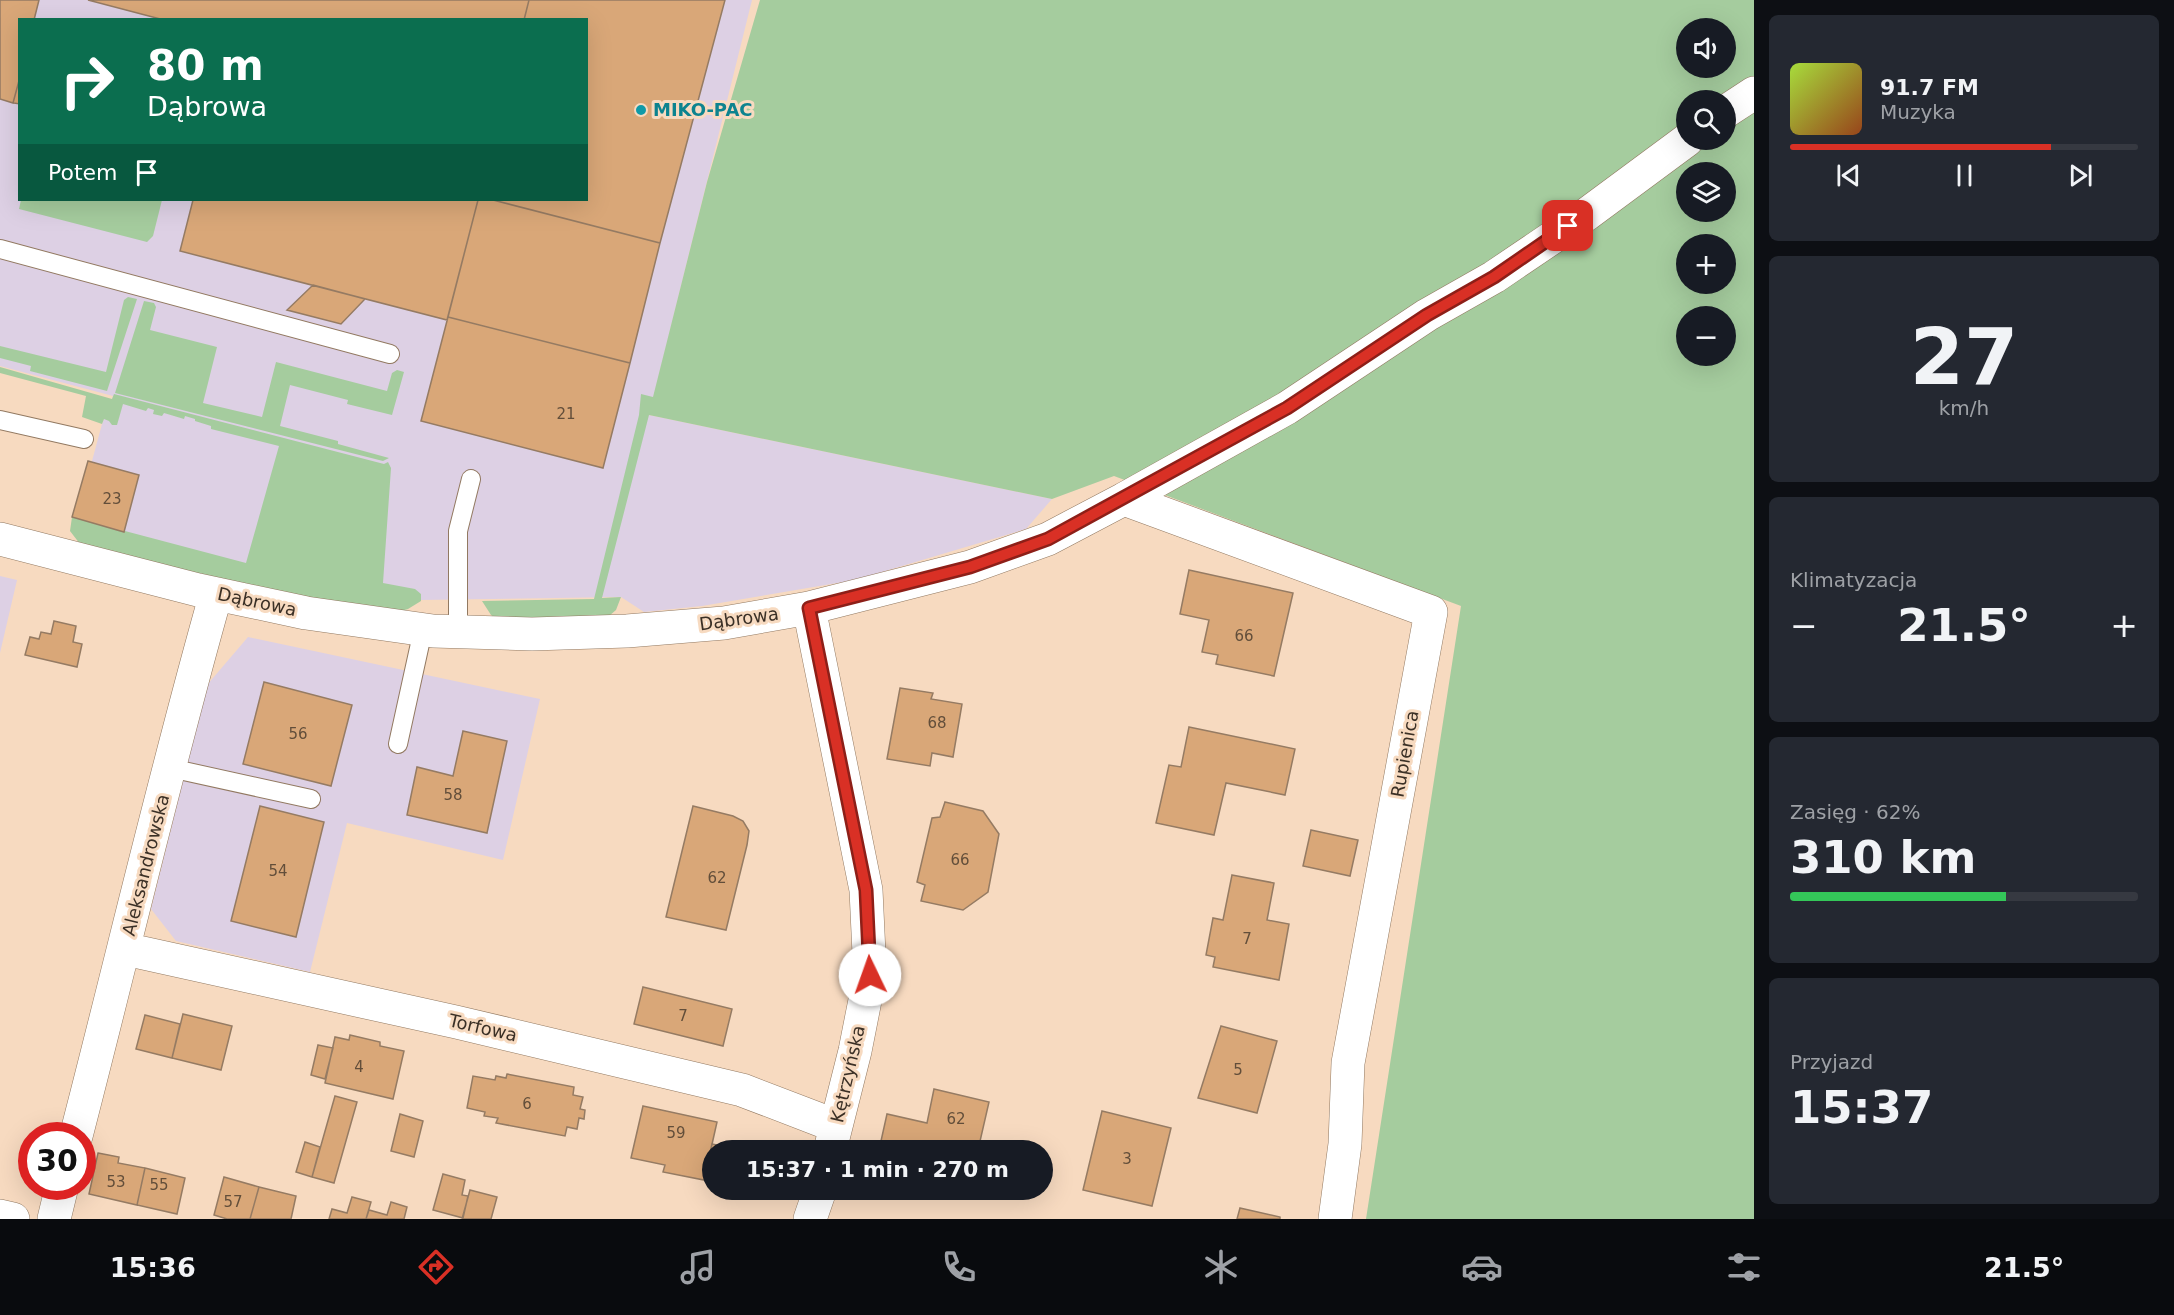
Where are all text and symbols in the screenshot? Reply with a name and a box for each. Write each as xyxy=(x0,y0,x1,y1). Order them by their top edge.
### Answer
map controls xyxy=(1676,18,1736,366)
button: sound xyxy=(1676,18,1736,78)
text: 80 m xyxy=(147,41,264,90)
icon: right xyxy=(48,42,126,120)
text: 91.7 FM xyxy=(1880,75,1979,100)
button: search xyxy=(1676,90,1736,150)
text: Dąbrowa xyxy=(147,91,267,122)
place label: MIKO-PAC xyxy=(653,99,753,120)
text: Muzyka xyxy=(1880,100,1956,124)
marker: MIKO-PAC xyxy=(634,103,648,117)
icon: arrive xyxy=(130,156,163,189)
icon: previous xyxy=(1832,159,1865,192)
icon: pause xyxy=(1948,159,1981,192)
icon: next xyxy=(2064,159,2097,192)
text: Potem xyxy=(48,160,118,185)
button: layers xyxy=(1676,162,1736,222)
pin xyxy=(1542,200,1593,251)
icon: arrive xyxy=(1551,209,1584,242)
button: + xyxy=(1676,234,1736,294)
button: − xyxy=(1676,306,1736,366)
text: 27 xyxy=(1910,312,2018,402)
text: km/h xyxy=(1939,396,1989,420)
house number: 21 xyxy=(556,405,576,423)
house number: 23 xyxy=(102,490,122,508)
text: Klimatyzacja xyxy=(1790,568,1917,592)
street label: Dąbrowa xyxy=(216,583,298,620)
text: 21.5° xyxy=(1897,599,2031,652)
street label: Dąbrowa xyxy=(698,603,780,634)
text: − xyxy=(1790,606,1818,645)
text: + xyxy=(2110,606,2138,645)
house number: 66 xyxy=(1234,627,1254,645)
street label: Rupienica xyxy=(1387,709,1422,799)
house number: 68 xyxy=(927,714,947,732)
house number: 56 xyxy=(288,725,308,743)
house number: 58 xyxy=(443,786,463,804)
street label: Aleksandrowska xyxy=(118,792,173,938)
text: Zasięg · 62% xyxy=(1790,800,1920,824)
text: 310 km xyxy=(1790,831,1976,884)
house number: 66 xyxy=(950,851,970,869)
house number: 54 xyxy=(268,862,288,880)
house number: 62 xyxy=(707,869,727,887)
house number: 7 xyxy=(1242,930,1252,948)
position arrow xyxy=(838,943,902,1007)
house number: 7 xyxy=(678,1007,688,1025)
street label: Torfowa xyxy=(446,1009,519,1046)
street label: Kętrzyńska xyxy=(826,1023,869,1125)
text: Przyjazd xyxy=(1790,1050,1873,1074)
house number: 4 xyxy=(354,1058,364,1076)
house number: 5 xyxy=(1233,1061,1243,1079)
text: 15:37 xyxy=(1790,1081,1933,1134)
house number: 6 xyxy=(522,1095,532,1113)
house number: 62 xyxy=(946,1110,966,1128)
speed limit sign: 30 xyxy=(18,1122,96,1200)
house number: 59 xyxy=(666,1124,686,1142)
house number: 3 xyxy=(1122,1150,1132,1168)
text: 15:37 · 1 min · 270 m xyxy=(746,1157,1009,1182)
house number: 53 xyxy=(106,1173,126,1191)
house number: 55 xyxy=(149,1176,169,1194)
house number: 57 xyxy=(223,1193,243,1211)
icon: directions xyxy=(415,1246,457,1288)
icon: music xyxy=(677,1246,719,1288)
icon: phone xyxy=(938,1246,980,1288)
icon: climate xyxy=(1200,1246,1242,1288)
icon: car xyxy=(1461,1246,1503,1288)
icon: filters xyxy=(1723,1246,1765,1288)
text: 15:36 xyxy=(110,1252,196,1283)
text: 21.5° xyxy=(1984,1252,2064,1283)

